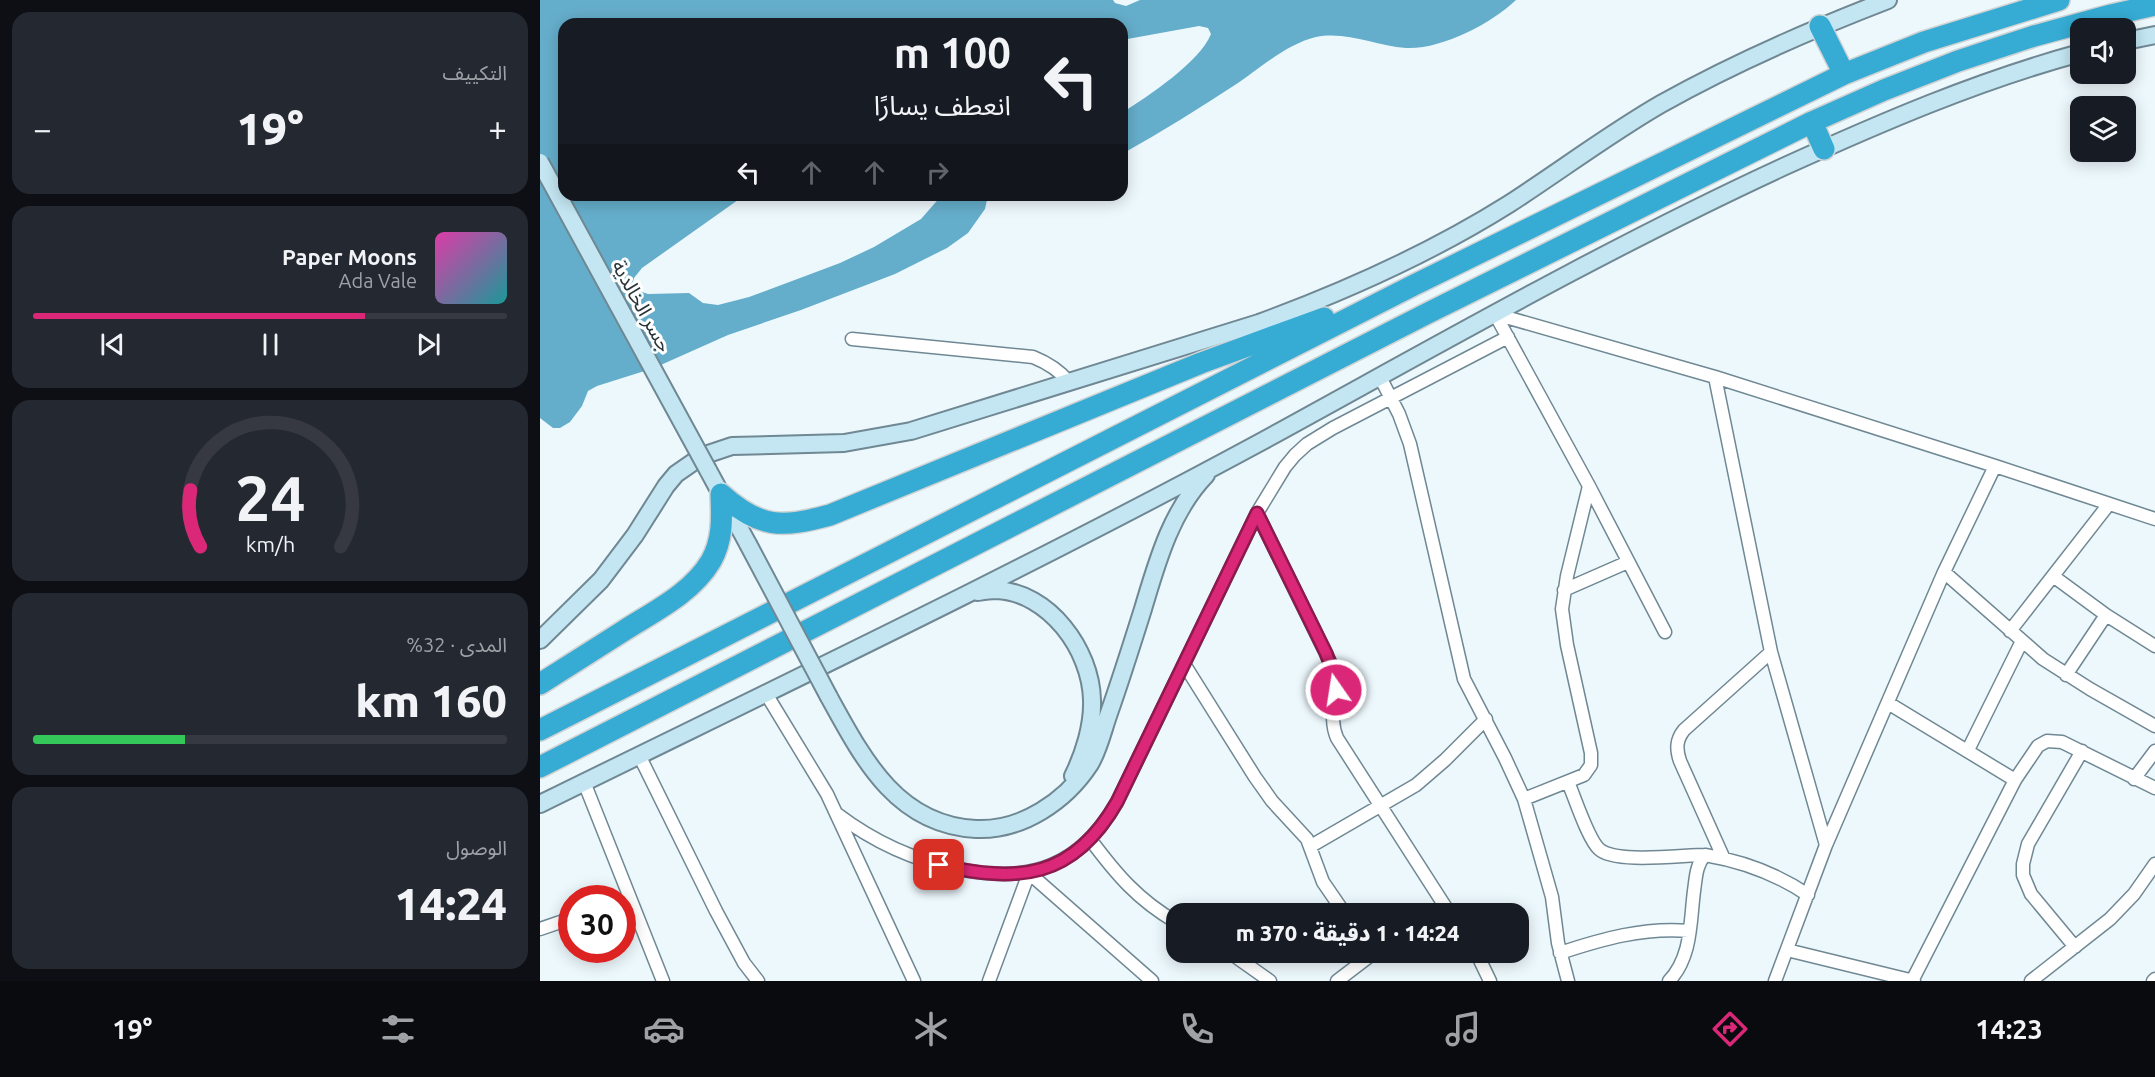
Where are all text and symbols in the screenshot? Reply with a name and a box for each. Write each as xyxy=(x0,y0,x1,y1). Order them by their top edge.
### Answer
map controls xyxy=(2070,18,2136,162)
button: sound xyxy=(2070,18,2136,84)
text: 100 m xyxy=(894,29,1011,76)
icon: left xyxy=(1032,42,1110,120)
text: التكييف xyxy=(443,61,507,84)
text: انعطف يسارًا xyxy=(874,90,1011,120)
button: layers xyxy=(2070,96,2136,162)
text: 19° xyxy=(236,103,304,154)
text: − xyxy=(33,110,52,147)
text: + xyxy=(488,110,507,147)
icon: left xyxy=(732,156,765,189)
icon: ahead xyxy=(795,156,828,189)
icon: ahead xyxy=(858,156,891,189)
icon: right xyxy=(921,156,954,189)
text: Paper Moons xyxy=(282,244,417,269)
street label: جسر الخالدية xyxy=(607,256,677,356)
text: Ada Vale xyxy=(339,269,417,292)
icon: previous xyxy=(96,328,129,361)
icon: pause xyxy=(254,328,287,361)
icon: next xyxy=(412,328,445,361)
text: 24 xyxy=(235,464,305,534)
text: km/h xyxy=(245,533,295,557)
text: المدى · 32% xyxy=(406,633,507,656)
position arrow xyxy=(1304,658,1368,722)
text: 160 km xyxy=(355,675,507,726)
text: الوصول xyxy=(446,836,507,859)
pin xyxy=(913,839,964,890)
icon: arrive xyxy=(922,848,955,881)
text: 14:24 xyxy=(394,878,507,929)
speed limit sign: 30 xyxy=(558,885,636,963)
text: 14:24 · 1 دقيقة · 370 m xyxy=(1236,920,1459,945)
icon: filters xyxy=(377,1008,419,1050)
icon: car xyxy=(643,1008,685,1050)
icon: climate xyxy=(910,1008,952,1050)
icon: phone xyxy=(1176,1008,1218,1050)
icon: music xyxy=(1442,1008,1484,1050)
icon: directions xyxy=(1709,1008,1751,1050)
text: 19° xyxy=(112,1014,152,1044)
text: 14:23 xyxy=(1975,1014,2043,1044)

